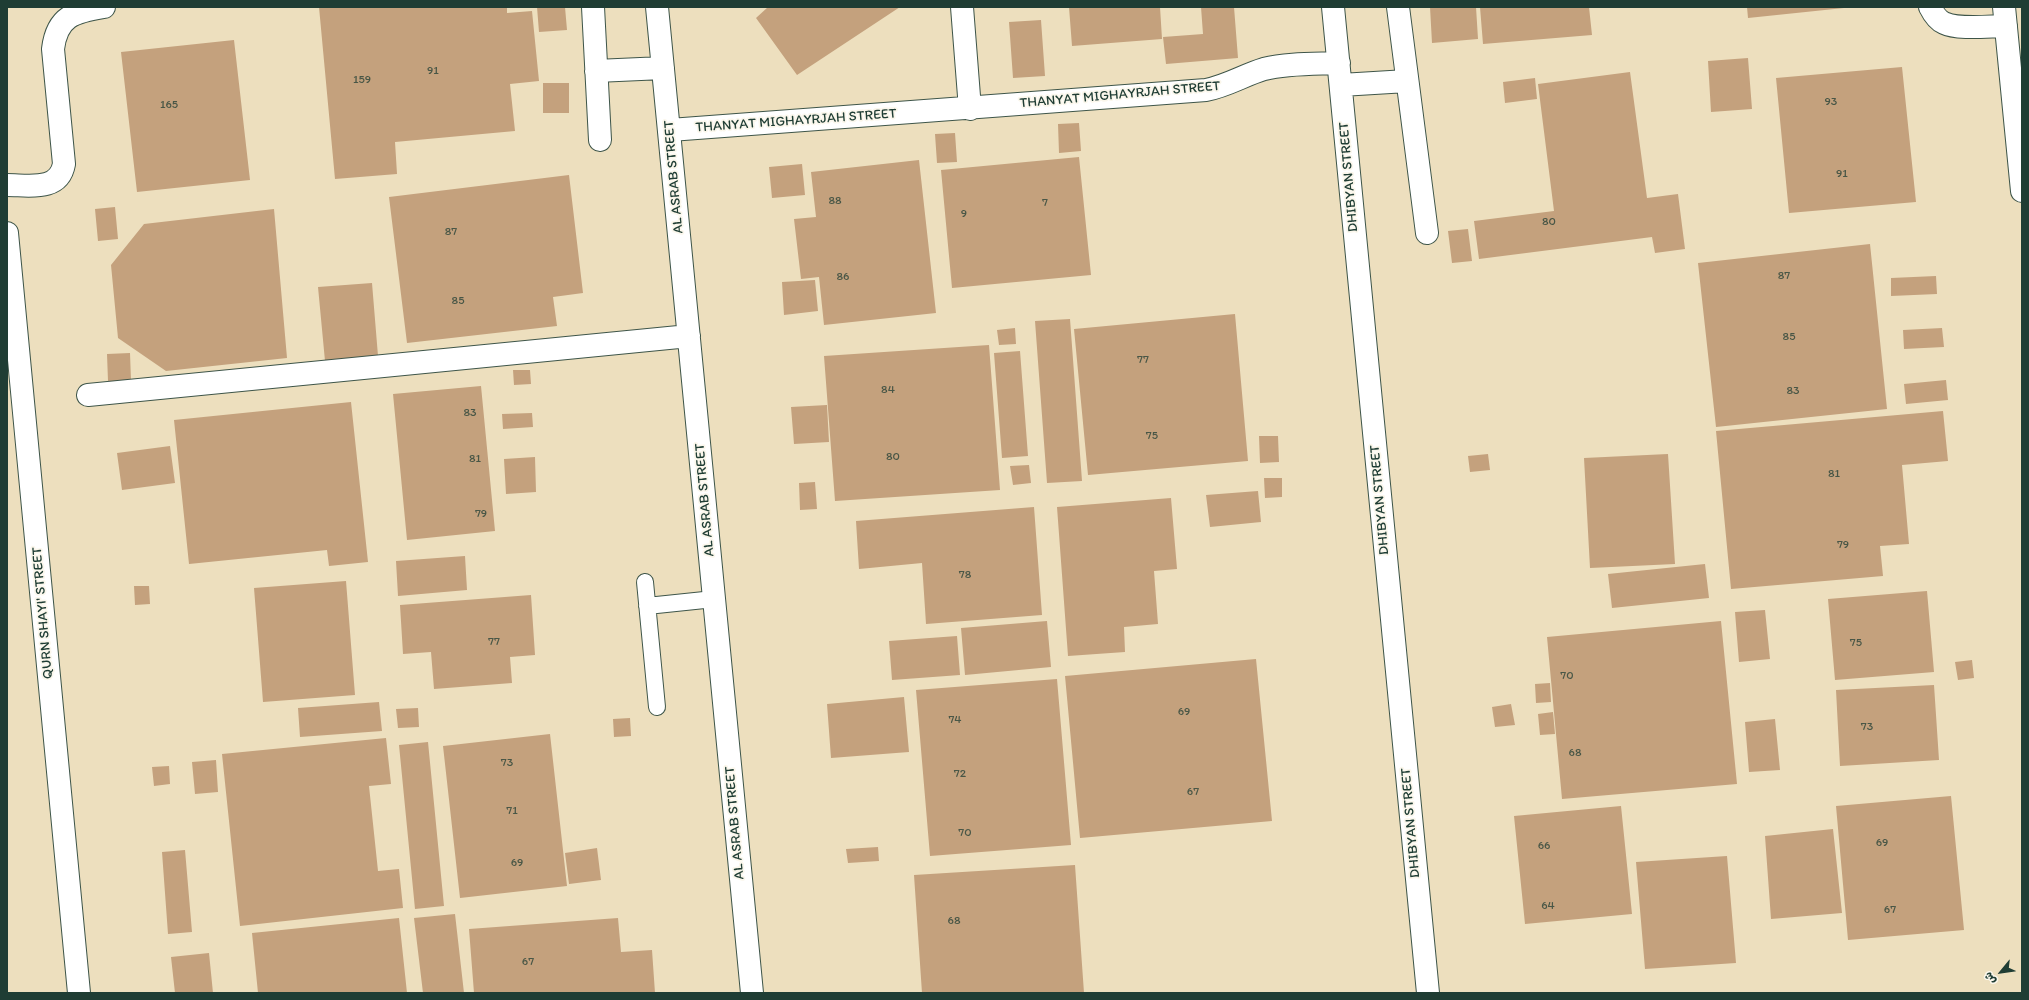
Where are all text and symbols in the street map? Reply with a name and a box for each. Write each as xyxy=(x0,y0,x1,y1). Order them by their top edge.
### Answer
house number: 91 xyxy=(427,64,439,78)
house number: 159 xyxy=(353,73,371,87)
street label: THANYAT MIGHAYRJAH STREET xyxy=(1019,78,1221,112)
house number: 93 xyxy=(1825,95,1837,109)
house number: 165 xyxy=(160,98,178,112)
street label: THANYAT MIGHAYRJAH STREET xyxy=(695,106,897,136)
street label: AL ASRAB STREET xyxy=(661,120,687,234)
street label: DHIBYAN STREET xyxy=(1336,121,1362,233)
house number: 91 xyxy=(1836,167,1848,181)
house number: 88 xyxy=(828,194,842,208)
house number: 7 xyxy=(1042,196,1048,210)
house number: 9 xyxy=(961,207,967,221)
house number: 80 xyxy=(1542,215,1556,229)
house number: 87 xyxy=(445,225,457,239)
house number: 87 xyxy=(1778,269,1790,283)
house number: 86 xyxy=(837,270,849,284)
house number: 85 xyxy=(452,294,464,308)
house number: 85 xyxy=(1783,330,1795,344)
house number: 77 xyxy=(1137,353,1149,367)
house number: 84 xyxy=(881,383,895,397)
house number: 83 xyxy=(1786,384,1800,398)
house number: 83 xyxy=(463,406,477,420)
house number: 75 xyxy=(1146,429,1158,443)
street label: AL ASRAB STREET xyxy=(692,443,718,557)
street label: DHIBYAN STREET xyxy=(1367,444,1393,556)
house number: 80 xyxy=(886,450,900,464)
house number: 81 xyxy=(469,452,481,466)
house number: 81 xyxy=(1828,467,1840,481)
house number: 79 xyxy=(475,507,487,521)
house number: 79 xyxy=(1837,538,1849,552)
street label: QURN SHAYI' STREET xyxy=(29,546,57,680)
house number: 78 xyxy=(959,568,971,582)
house number: 77 xyxy=(488,635,500,649)
house number: 75 xyxy=(1850,636,1862,650)
house number: 70 xyxy=(1560,669,1574,683)
house number: 69 xyxy=(1178,705,1190,719)
house number: 74 xyxy=(948,713,962,727)
house number: 73 xyxy=(1861,720,1873,734)
house number: 68 xyxy=(1569,746,1581,760)
house number: 73 xyxy=(501,756,513,770)
street label: AL ASRAB STREET xyxy=(722,766,748,880)
house number: 72 xyxy=(954,767,966,781)
street label: DHIBYAN STREET xyxy=(1398,767,1424,879)
house number: 67 xyxy=(1187,785,1199,799)
house number: 71 xyxy=(506,804,518,818)
house number: 70 xyxy=(958,826,972,840)
house number: 69 xyxy=(1876,836,1888,850)
house number: 66 xyxy=(1538,839,1550,853)
house number: 69 xyxy=(511,856,523,870)
house number: 64 xyxy=(1541,899,1555,913)
house number: 67 xyxy=(1884,903,1896,917)
house number: 68 xyxy=(948,914,960,928)
north arrow xyxy=(1981,952,2021,992)
house number: 67 xyxy=(522,955,534,969)
text: ش xyxy=(1981,970,1999,987)

